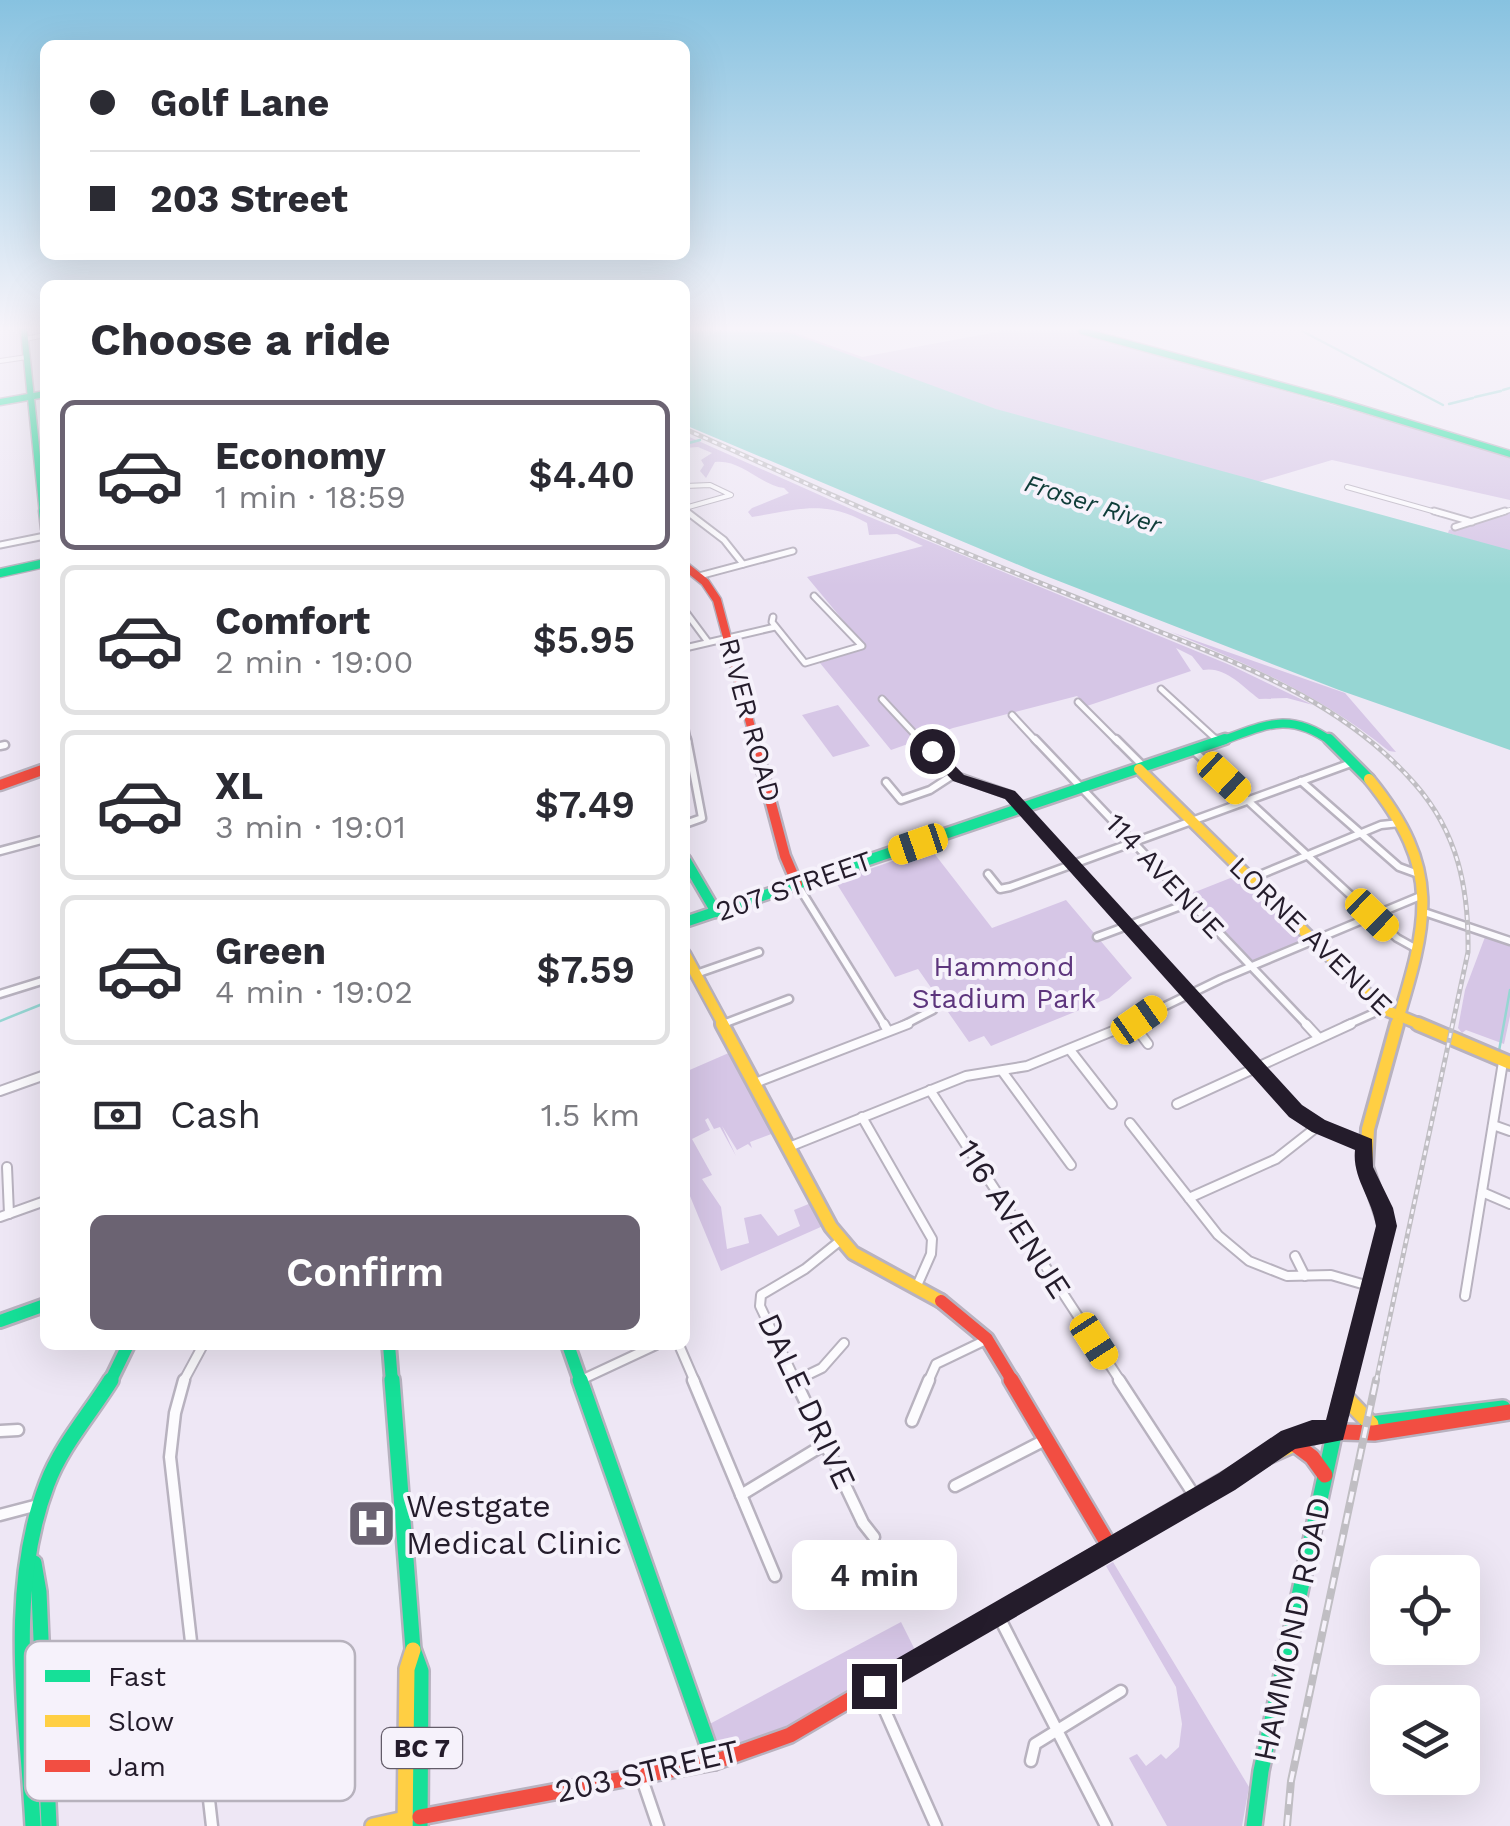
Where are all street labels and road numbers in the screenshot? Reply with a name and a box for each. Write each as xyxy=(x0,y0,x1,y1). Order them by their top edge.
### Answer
street label: RIVER ROAD xyxy=(712,634,788,806)
street label: 114 AVENUE xyxy=(1099,807,1231,945)
street label: 207 STREET xyxy=(712,844,876,928)
street label: LORNE AVENUE xyxy=(1223,850,1399,1022)
street label: 116 AVENUE xyxy=(949,1133,1079,1305)
street label: DALE DRIVE xyxy=(750,1307,864,1495)
street label: HAMMOND ROAD xyxy=(1245,1493,1339,1765)
road number: BC 7 xyxy=(382,1728,462,1768)
street label: 203 STREET xyxy=(551,1731,743,1811)

